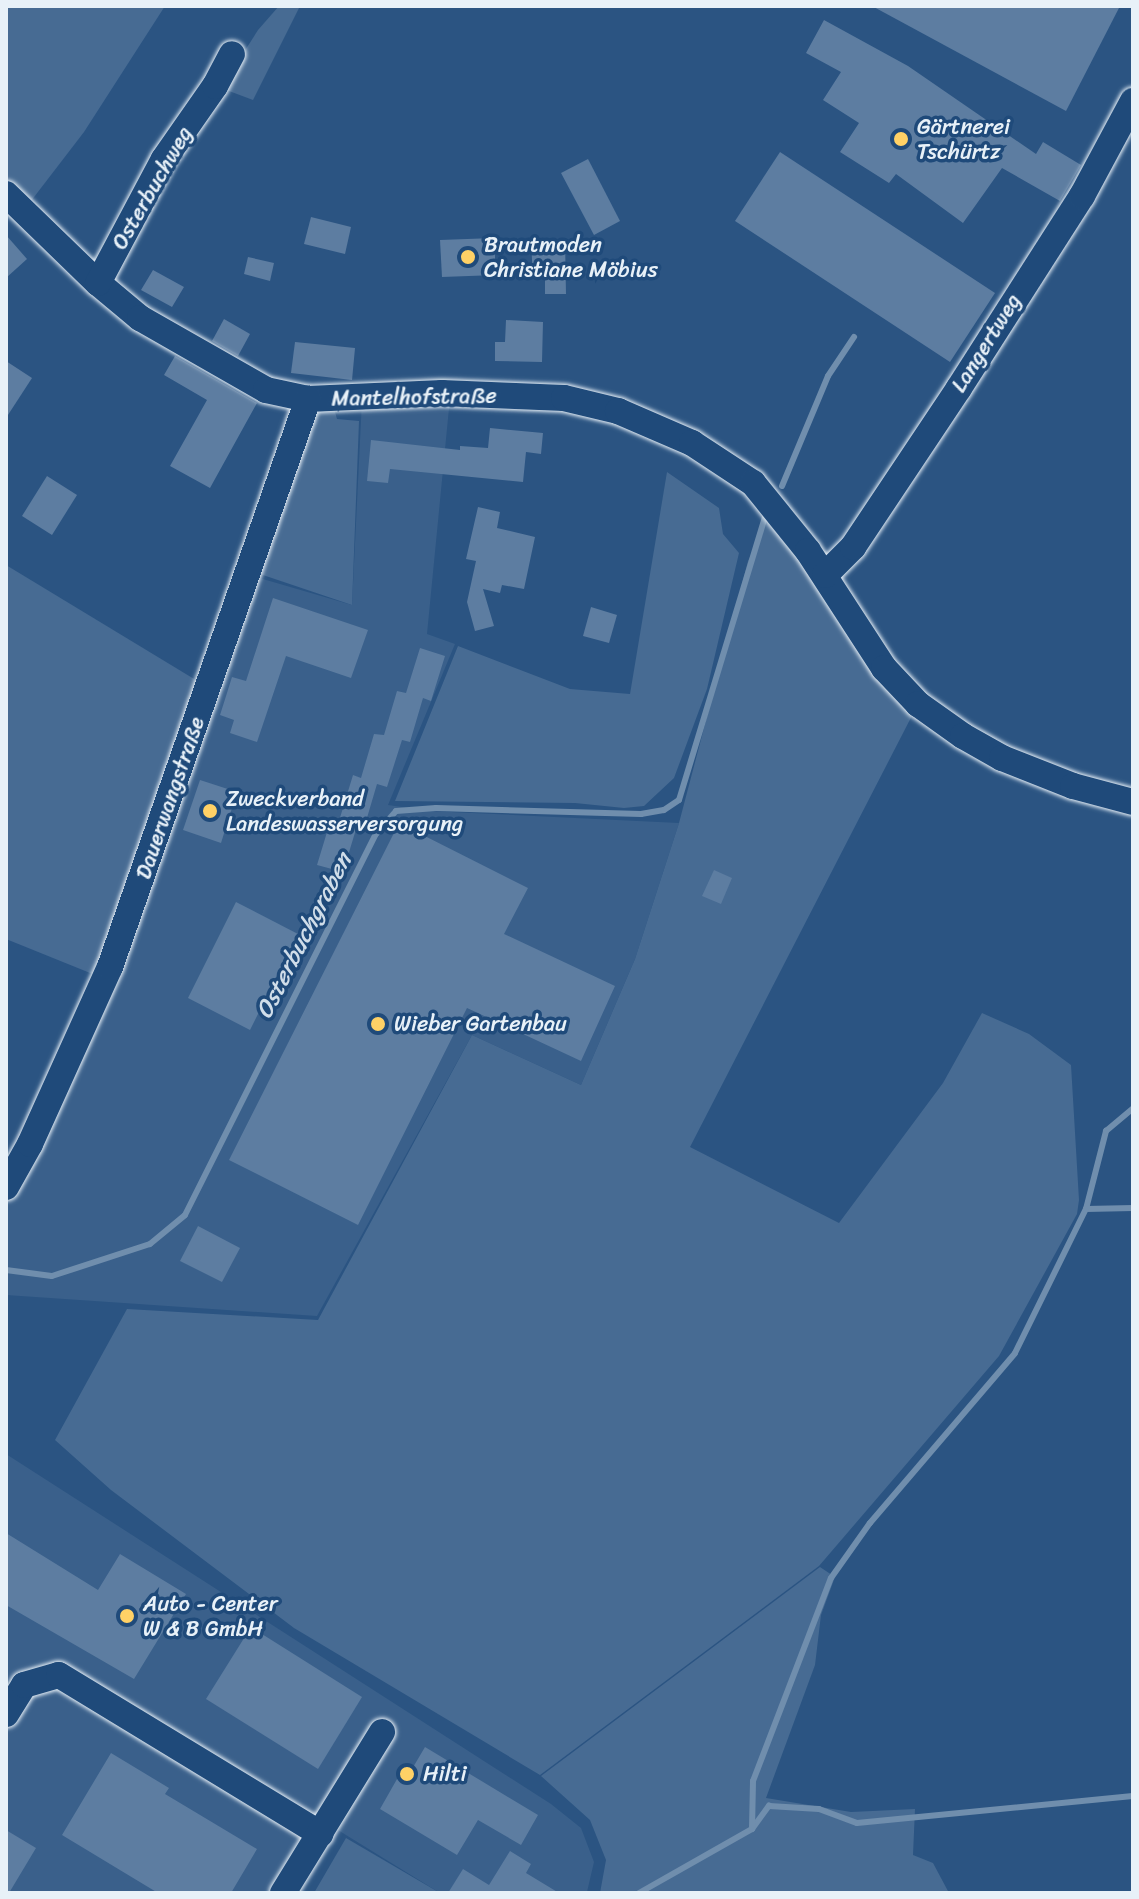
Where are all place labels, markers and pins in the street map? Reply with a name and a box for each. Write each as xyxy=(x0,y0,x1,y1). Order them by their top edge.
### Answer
place label: Gärtnerei Tschürtz xyxy=(917,113,1010,164)
marker: Gärtnerei Tschürtz xyxy=(892,130,910,148)
place label: Brautmoden Christiane Möbius xyxy=(484,231,658,282)
marker: Brautmoden Christiane Möbius xyxy=(459,248,477,266)
place label: Zweckverband Landeswasserversorgung xyxy=(226,785,463,836)
marker: Zweckverband Landeswasserversorgung xyxy=(201,802,219,820)
place label: Wieber Gartenbau xyxy=(394,1011,567,1037)
marker: Wieber Gartenbau xyxy=(369,1015,387,1033)
place label: Auto - Center W & B GmbH xyxy=(143,1590,278,1642)
marker: Auto - Center W & B GmbH xyxy=(118,1607,136,1625)
place label: Hilti xyxy=(423,1761,467,1787)
marker: Hilti xyxy=(398,1765,416,1783)

